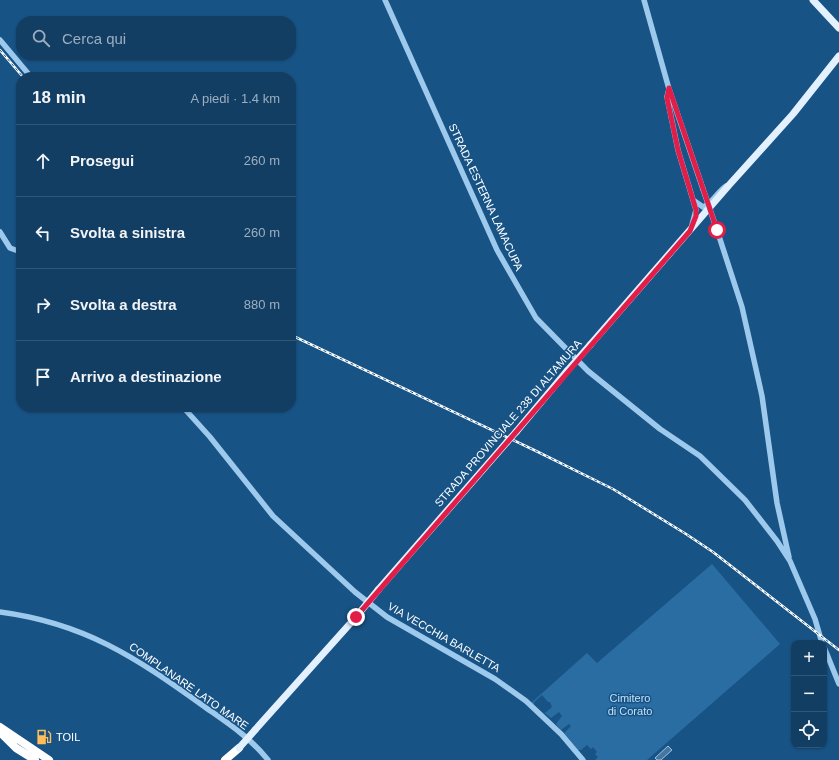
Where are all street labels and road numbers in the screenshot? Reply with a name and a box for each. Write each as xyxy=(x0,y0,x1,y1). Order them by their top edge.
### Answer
street label: STRADA ESTERNA LAMACUPA xyxy=(447,121,526,273)
street label: STRADA PROVINCIALE 238 DI ALTAMURA xyxy=(432,337,584,509)
street label: VIA VECCHIA BARLETTA xyxy=(386,600,503,674)
street label: COMPLANARE LATO MARE xyxy=(127,640,251,732)

